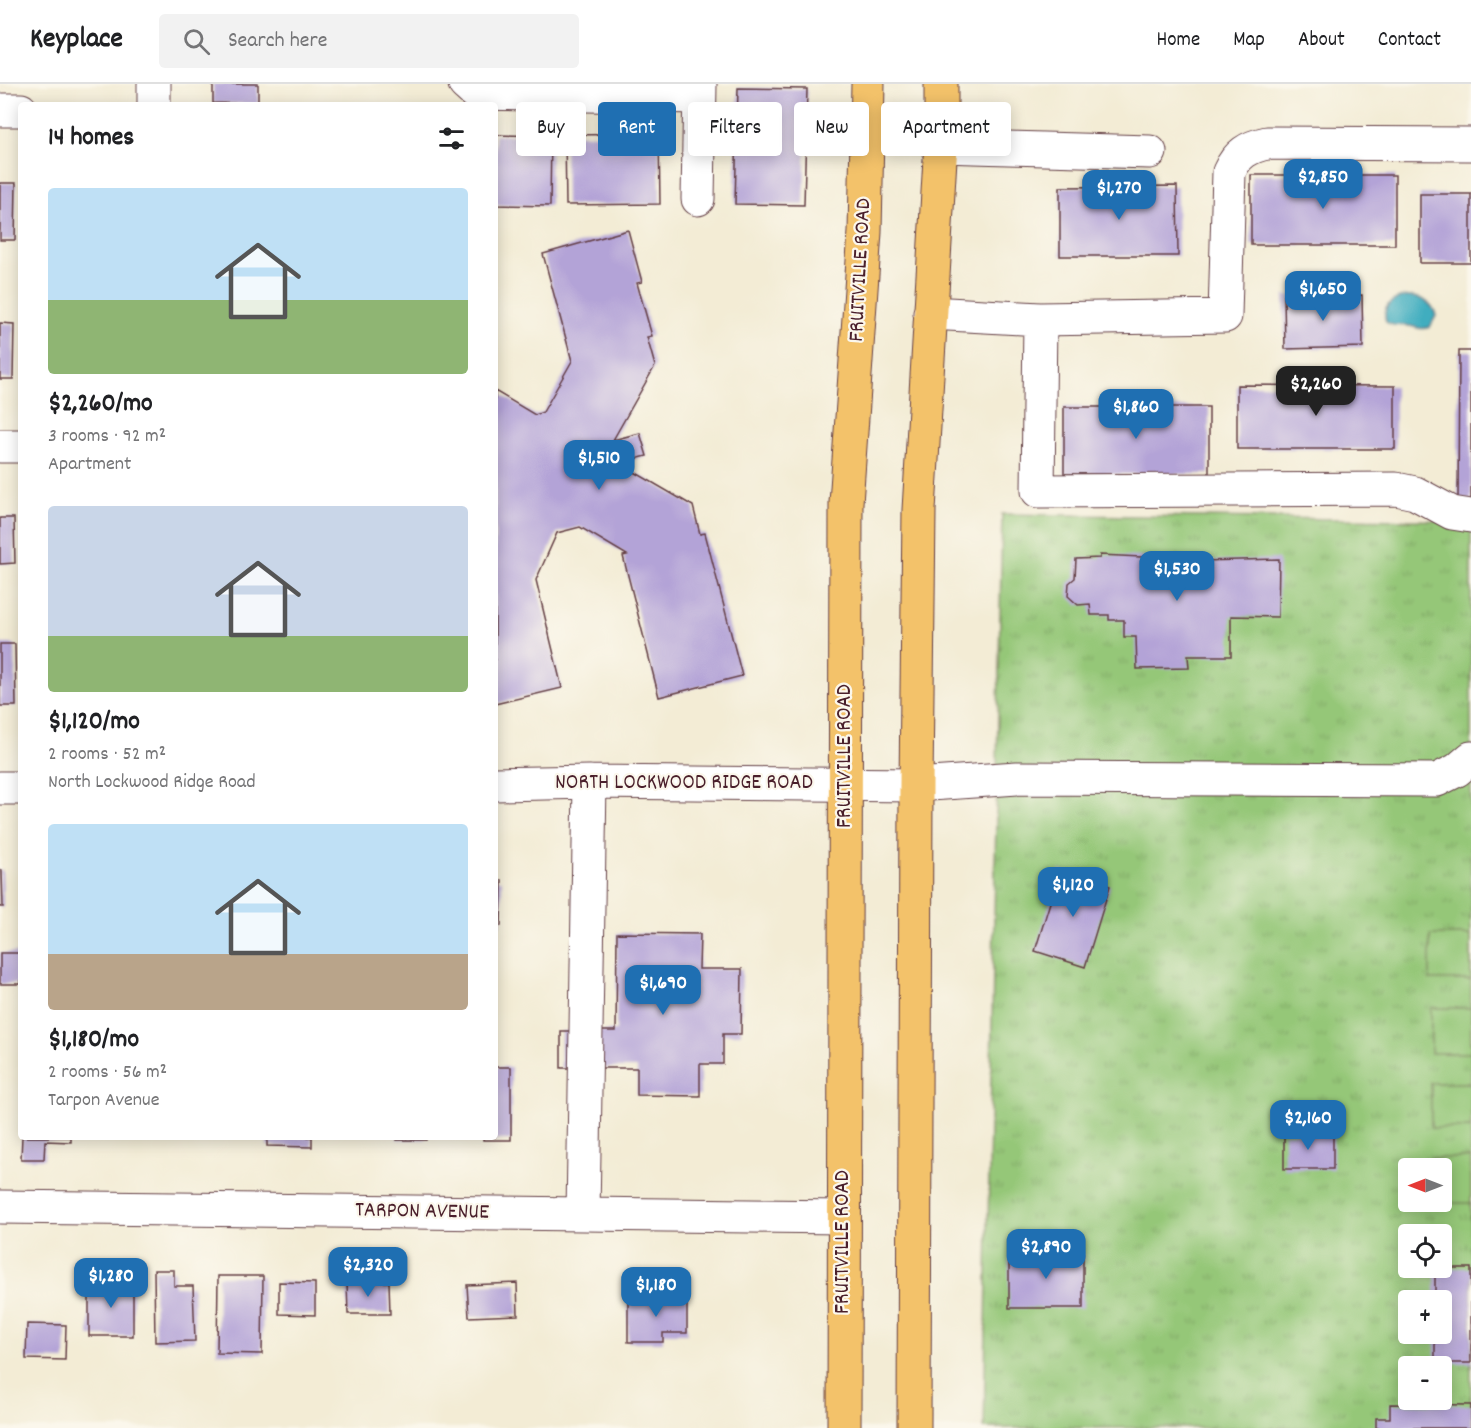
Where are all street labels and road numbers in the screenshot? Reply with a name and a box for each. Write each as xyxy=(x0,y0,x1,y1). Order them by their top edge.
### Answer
street label: FRUITVILLE ROAD xyxy=(842,197,880,343)
street label: FRUITVILLE ROAD xyxy=(830,684,861,828)
street label: NORTH LOCKWOOD RIDGE ROAD xyxy=(555,768,813,799)
street label: FRUITVILLE ROAD xyxy=(828,1170,859,1314)
street label: TARPON AVENUE xyxy=(355,1195,489,1229)

